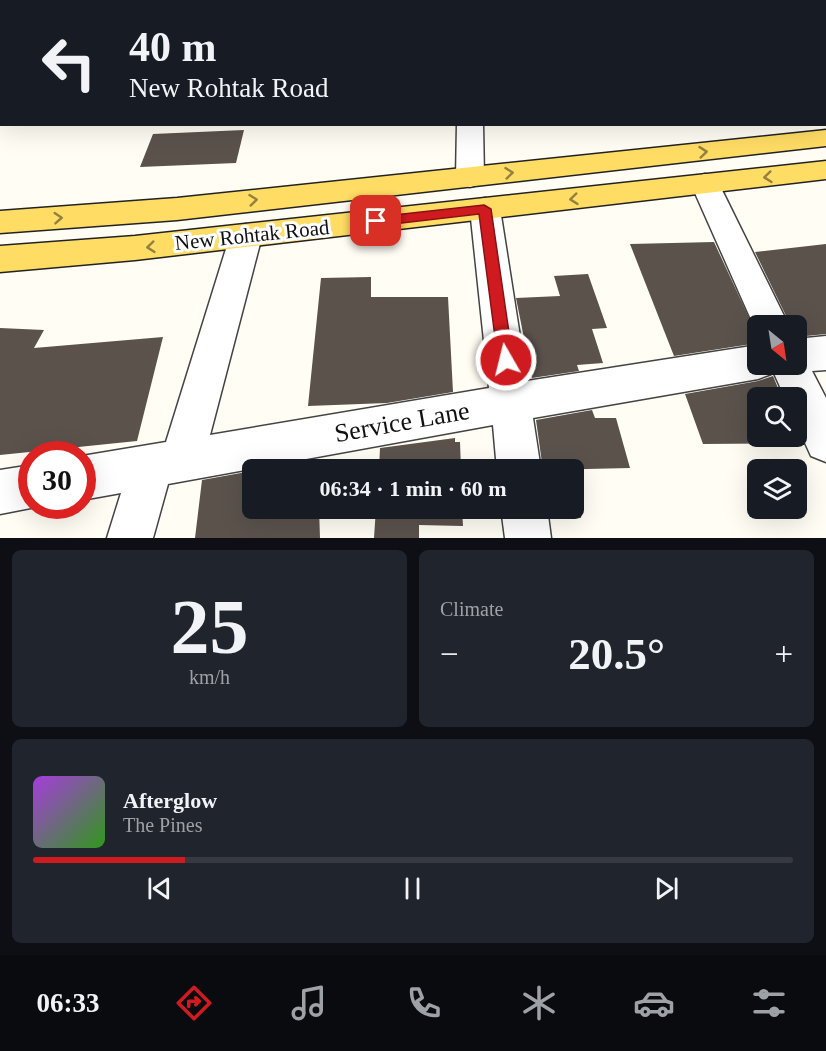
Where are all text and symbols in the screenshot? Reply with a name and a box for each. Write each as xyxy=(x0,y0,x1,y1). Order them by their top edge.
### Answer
icon: left xyxy=(30,24,108,102)
text: 40 m xyxy=(129,24,217,70)
text: New Rohtak Road xyxy=(129,73,328,103)
one-way arrow xyxy=(698,146,707,159)
one-way arrow xyxy=(504,167,514,180)
one-way arrow xyxy=(763,170,772,182)
one-way arrow xyxy=(570,192,579,205)
one-way arrow xyxy=(248,195,257,207)
pin xyxy=(350,195,401,246)
icon: arrive xyxy=(359,204,392,237)
one-way arrow xyxy=(54,212,63,225)
street label: New Rohtak Road xyxy=(174,215,331,255)
one-way arrow xyxy=(146,240,155,252)
north arrow xyxy=(747,315,807,375)
map controls xyxy=(747,315,807,519)
position arrow xyxy=(474,328,538,392)
button: search xyxy=(747,387,807,447)
street label: Service Lane xyxy=(332,396,472,448)
speed limit sign: 30 xyxy=(18,441,96,519)
button: layers xyxy=(747,459,807,519)
text: 06:34 · 1 min · 60 m xyxy=(320,476,507,501)
text: 25 xyxy=(171,583,249,670)
text: Climate xyxy=(440,598,503,620)
text: 20.5° xyxy=(568,629,665,679)
text: − xyxy=(440,636,459,672)
text: + xyxy=(774,636,793,672)
text: km/h xyxy=(189,666,230,688)
text: Afterglow xyxy=(123,788,217,813)
text: The Pines xyxy=(123,814,202,836)
icon: previous xyxy=(143,872,176,905)
icon: pause xyxy=(396,872,429,905)
icon: next xyxy=(650,872,683,905)
icon: directions xyxy=(173,982,215,1024)
icon: music xyxy=(288,982,330,1024)
icon: phone xyxy=(403,982,445,1024)
icon: climate xyxy=(518,982,560,1024)
icon: car xyxy=(633,982,675,1024)
icon: filters xyxy=(748,982,790,1024)
text: 06:33 xyxy=(37,988,100,1018)

